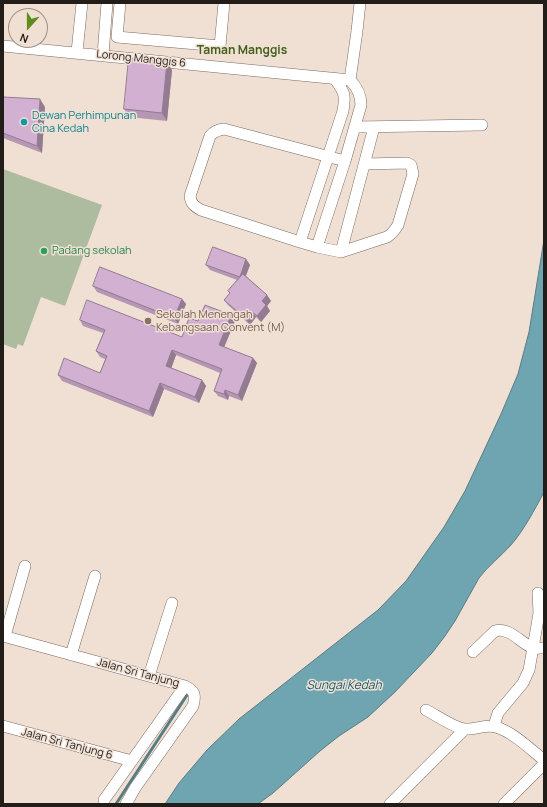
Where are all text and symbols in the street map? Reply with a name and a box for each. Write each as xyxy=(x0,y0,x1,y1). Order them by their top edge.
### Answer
north arrow xyxy=(8,8,48,48)
text: N xyxy=(18,30,30,47)
district label: Taman Manggis xyxy=(197,44,287,58)
street label: Lorong Manggis 6 xyxy=(96,48,186,70)
place label: Dewan Perhimpunan Cina Kedah xyxy=(32,109,136,135)
marker: Dewan Perhimpunan Cina Kedah xyxy=(19,117,29,127)
place label: Padang sekolah xyxy=(52,244,132,258)
marker: Padang sekolah xyxy=(39,246,49,256)
place label: Sekolah Menengah Kebangsaan Convent (M) xyxy=(156,308,285,334)
marker: Sekolah Menengah Kebangsaan Convent (M) xyxy=(143,316,153,326)
street label: Jalan Sri Tanjung xyxy=(95,656,181,690)
water label: Sungai Kedah xyxy=(306,679,382,693)
street label: Jalan Sri Tanjung 6 xyxy=(20,725,114,763)

